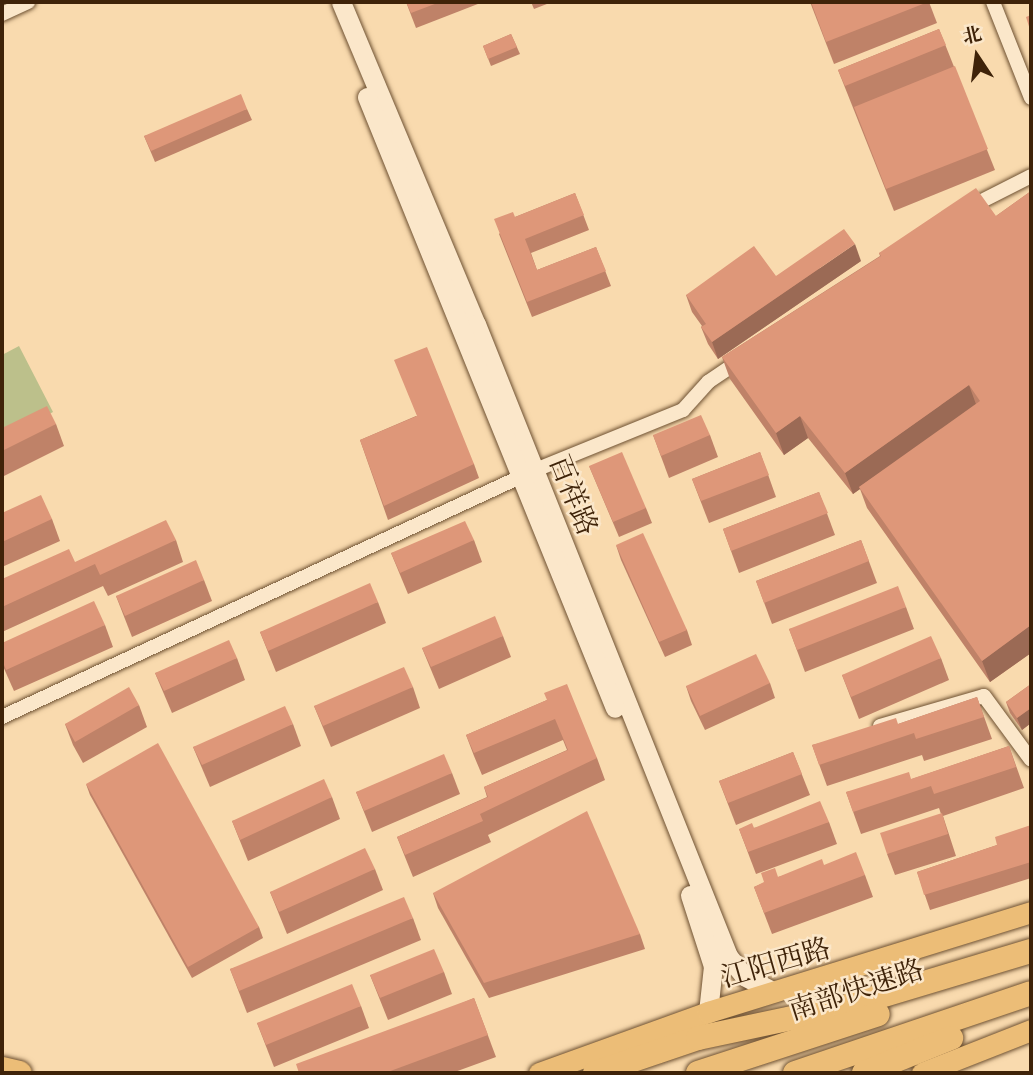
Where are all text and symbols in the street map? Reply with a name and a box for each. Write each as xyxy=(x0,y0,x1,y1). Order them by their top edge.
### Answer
north arrow xyxy=(942,21,1012,91)
text: 北 xyxy=(960,21,984,50)
street label: 百祥路 xyxy=(542,450,604,540)
street label: 江阳西路 xyxy=(718,931,834,995)
street label: 南部快速路 xyxy=(784,952,928,1028)

